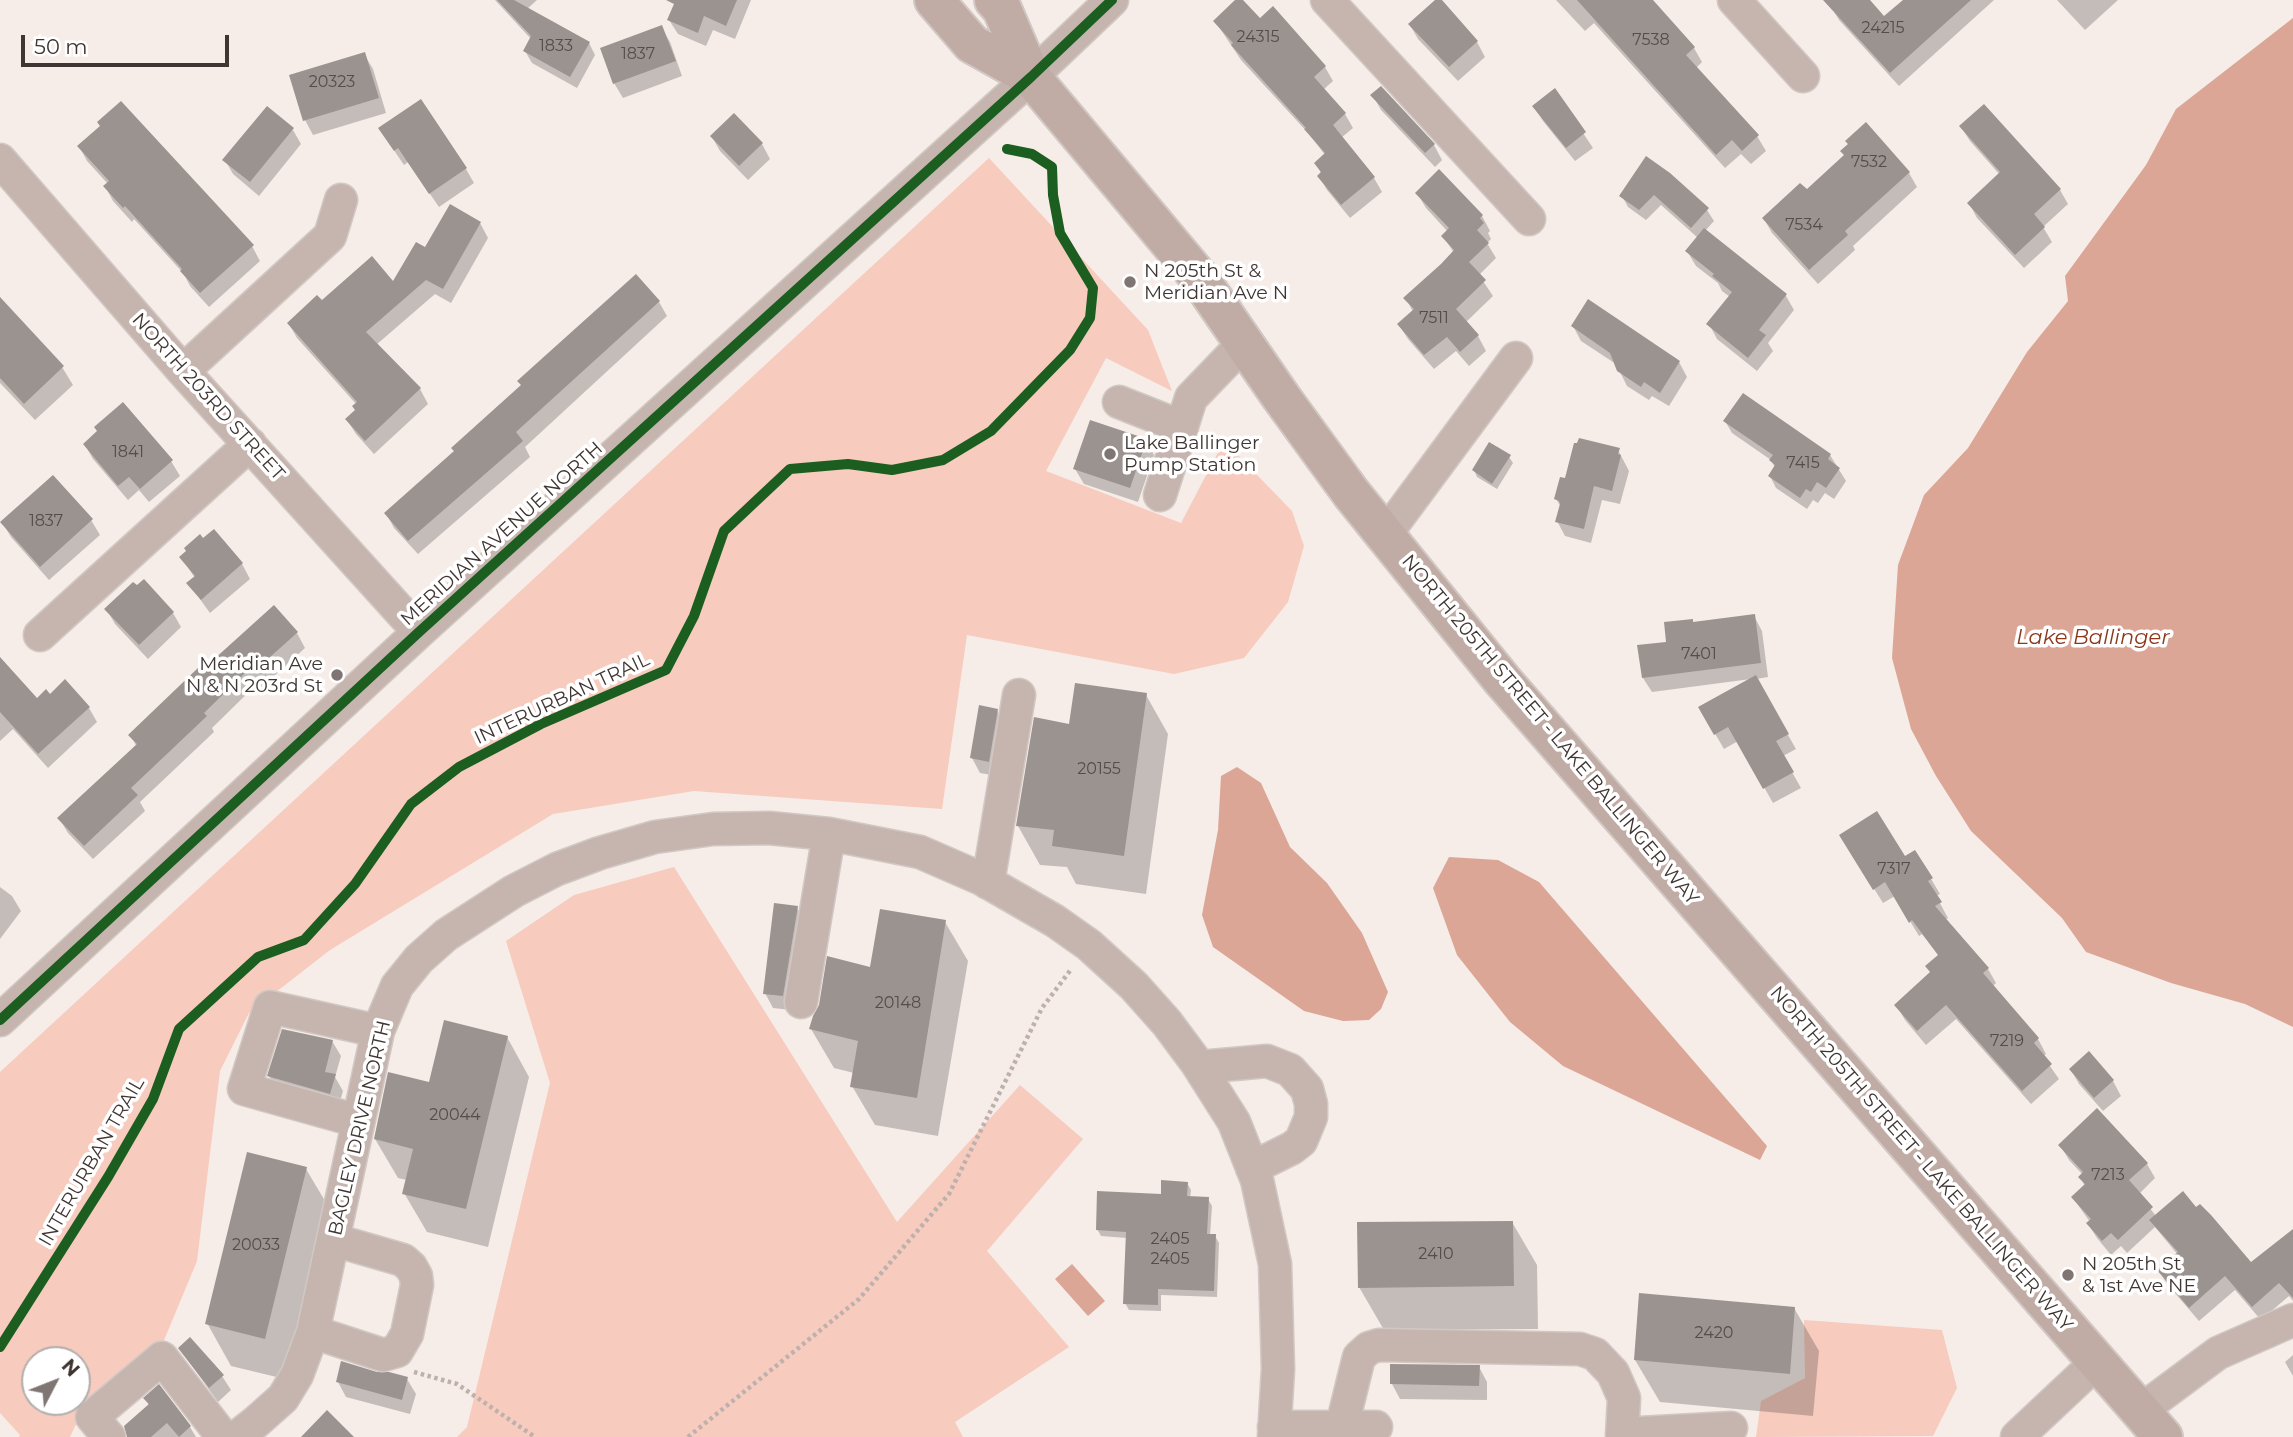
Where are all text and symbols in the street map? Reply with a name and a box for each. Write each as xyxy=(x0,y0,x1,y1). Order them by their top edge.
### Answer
house number: 24215 xyxy=(1861,18,1905,38)
scale bar xyxy=(24,21,233,65)
house number: 24315 xyxy=(1237,27,1279,47)
house number: 7538 xyxy=(1632,30,1670,50)
text: 50 m xyxy=(34,34,88,59)
house number: 1833 xyxy=(539,36,573,56)
house number: 1837 xyxy=(621,44,655,64)
house number: 20323 xyxy=(309,72,355,92)
house number: 7532 xyxy=(1851,152,1887,172)
house number: 7534 xyxy=(1785,215,1823,235)
place label: N 205th St & Meridian Ave N xyxy=(1144,260,1288,304)
marker: N 205th St & Meridian Ave N xyxy=(1122,274,1138,290)
house number: 7511 xyxy=(1419,308,1449,328)
street label: NORTH 203RD STREET xyxy=(127,309,289,485)
place label: Lake Ballinger Pump Station xyxy=(1124,432,1260,476)
street label: MERIDIAN AVENUE NORTH xyxy=(396,437,608,631)
house number: 1841 xyxy=(112,442,144,462)
marker: Lake Ballinger Pump Station xyxy=(1102,446,1118,462)
house number: 7415 xyxy=(1786,453,1820,473)
house number: 1837 xyxy=(29,511,63,531)
street label: NORTH 205TH STREET - LAKE BALLINGER WAY xyxy=(1397,550,1703,910)
water label: Lake Ballinger xyxy=(2016,625,2170,651)
house number: 7401 xyxy=(1681,644,1717,664)
street label: INTERURBAN TRAIL xyxy=(471,648,653,750)
place label: Meridian Ave N & N 203rd St xyxy=(186,653,323,697)
marker: Meridian Ave N & N 203rd St xyxy=(329,667,345,683)
house number: 20155 xyxy=(1077,759,1121,779)
house number: 7317 xyxy=(1877,859,1911,879)
street label: NORTH 205TH STREET - LAKE BALLINGER WAY xyxy=(1765,982,2077,1336)
house number: 20148 xyxy=(875,993,921,1013)
street label: BAGLEY DRIVE NORTH xyxy=(324,1018,396,1238)
house number: 7219 xyxy=(1990,1031,2024,1051)
street label: INTERURBAN TRAIL xyxy=(34,1074,150,1250)
house number: 20044 xyxy=(429,1105,481,1125)
house number: 7213 xyxy=(2091,1165,2125,1185)
house number: 2405 xyxy=(1151,1229,1189,1249)
house number: 20033 xyxy=(232,1235,280,1255)
house number: 2410 xyxy=(1418,1244,1454,1264)
house number: 2405 xyxy=(1151,1249,1189,1269)
place label: N 205th St & 1st Ave NE xyxy=(2082,1253,2196,1297)
marker: N 205th St & 1st Ave NE xyxy=(2060,1267,2076,1283)
house number: 2420 xyxy=(1695,1323,1733,1343)
north arrow xyxy=(21,1346,91,1416)
text: N xyxy=(57,1355,84,1381)

